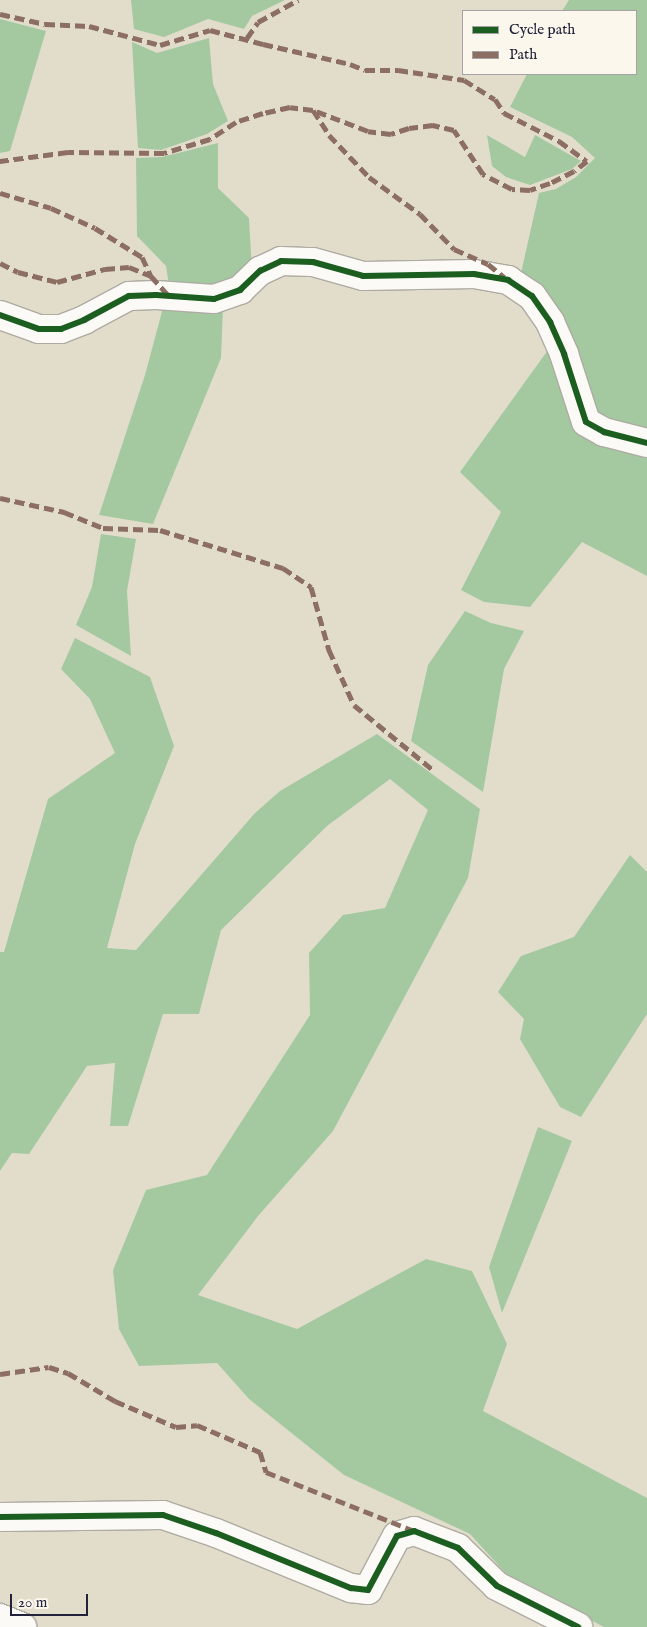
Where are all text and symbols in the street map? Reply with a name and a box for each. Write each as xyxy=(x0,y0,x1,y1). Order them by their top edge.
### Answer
legend xyxy=(462,10,637,75)
text: Cycle path xyxy=(509,20,575,39)
text: Path xyxy=(509,45,537,64)
scale bar xyxy=(12,1584,90,1616)
text: 20 m xyxy=(18,1593,47,1612)

